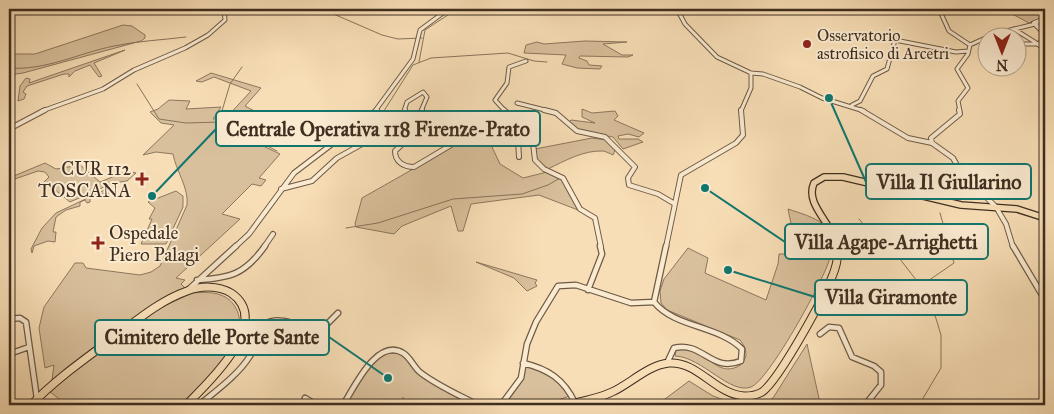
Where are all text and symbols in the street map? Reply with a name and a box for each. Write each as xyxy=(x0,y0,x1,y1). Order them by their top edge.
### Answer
place label: Osservatorio astrofisico di Arcetri xyxy=(817,26,950,63)
north arrow xyxy=(976,28,1026,78)
marker: Osservatorio astrofisico di Arcetri xyxy=(801,38,813,50)
text: N xyxy=(996,56,1008,73)
callout: Centrale Operativa 118 Firenze-Prato xyxy=(216,111,540,146)
text: Centrale Operativa 118 Firenze-Prato xyxy=(226,117,530,142)
place label: CUR 112 TOSCANA xyxy=(38,157,132,202)
callout: Villa Il Giullarino xyxy=(866,164,1031,199)
text: Villa Il Giullarino xyxy=(875,170,1022,194)
marker: CUR 112 TOSCANA xyxy=(135,172,149,186)
place label: Ospedale Piero Palagi xyxy=(109,221,200,267)
callout: Villa Agape-Arrighetti xyxy=(785,224,988,259)
text: Villa Agape-Arrighetti xyxy=(793,230,978,255)
marker: Ospedale Piero Palagi xyxy=(91,236,105,250)
callout: Villa Giramonte xyxy=(815,280,967,315)
text: Villa Giramonte xyxy=(824,285,958,309)
callout: Cimitero delle Porte Sante xyxy=(95,320,329,355)
text: Cimitero delle Porte Sante xyxy=(105,325,320,349)

